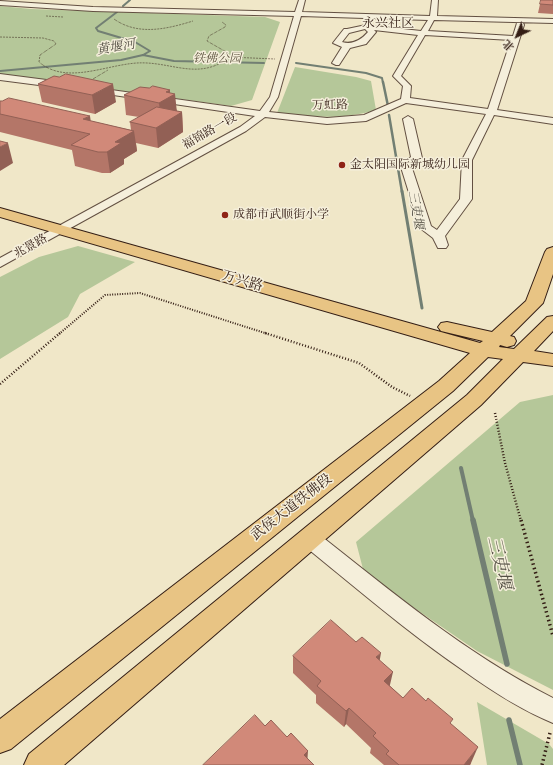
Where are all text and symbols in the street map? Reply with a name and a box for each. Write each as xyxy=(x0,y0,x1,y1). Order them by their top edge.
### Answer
district label: 永兴社区 xyxy=(362,16,414,32)
north arrow xyxy=(497,16,537,56)
water label: 黄堰河 xyxy=(95,37,137,59)
text: 北 xyxy=(500,37,517,54)
park label: 铁佛公园 xyxy=(193,52,241,66)
street label: 万虹路 xyxy=(312,98,348,114)
street label: 福锦路一段 xyxy=(180,111,240,153)
place label: 金太阳国际新城幼儿园 xyxy=(350,158,470,172)
marker: 金太阳国际新城幼儿园 xyxy=(337,160,347,170)
water label: 三吏堰 xyxy=(404,189,426,231)
place label: 成都市武顺街小学 xyxy=(233,208,329,222)
marker: 成都市武顺街小学 xyxy=(220,210,230,220)
street label: 兆景路 xyxy=(12,232,50,262)
street label: 万兴路 xyxy=(219,268,265,296)
street label: 武侯大道铁佛段 xyxy=(248,471,336,545)
water label: 三吏堰 xyxy=(481,534,515,592)

